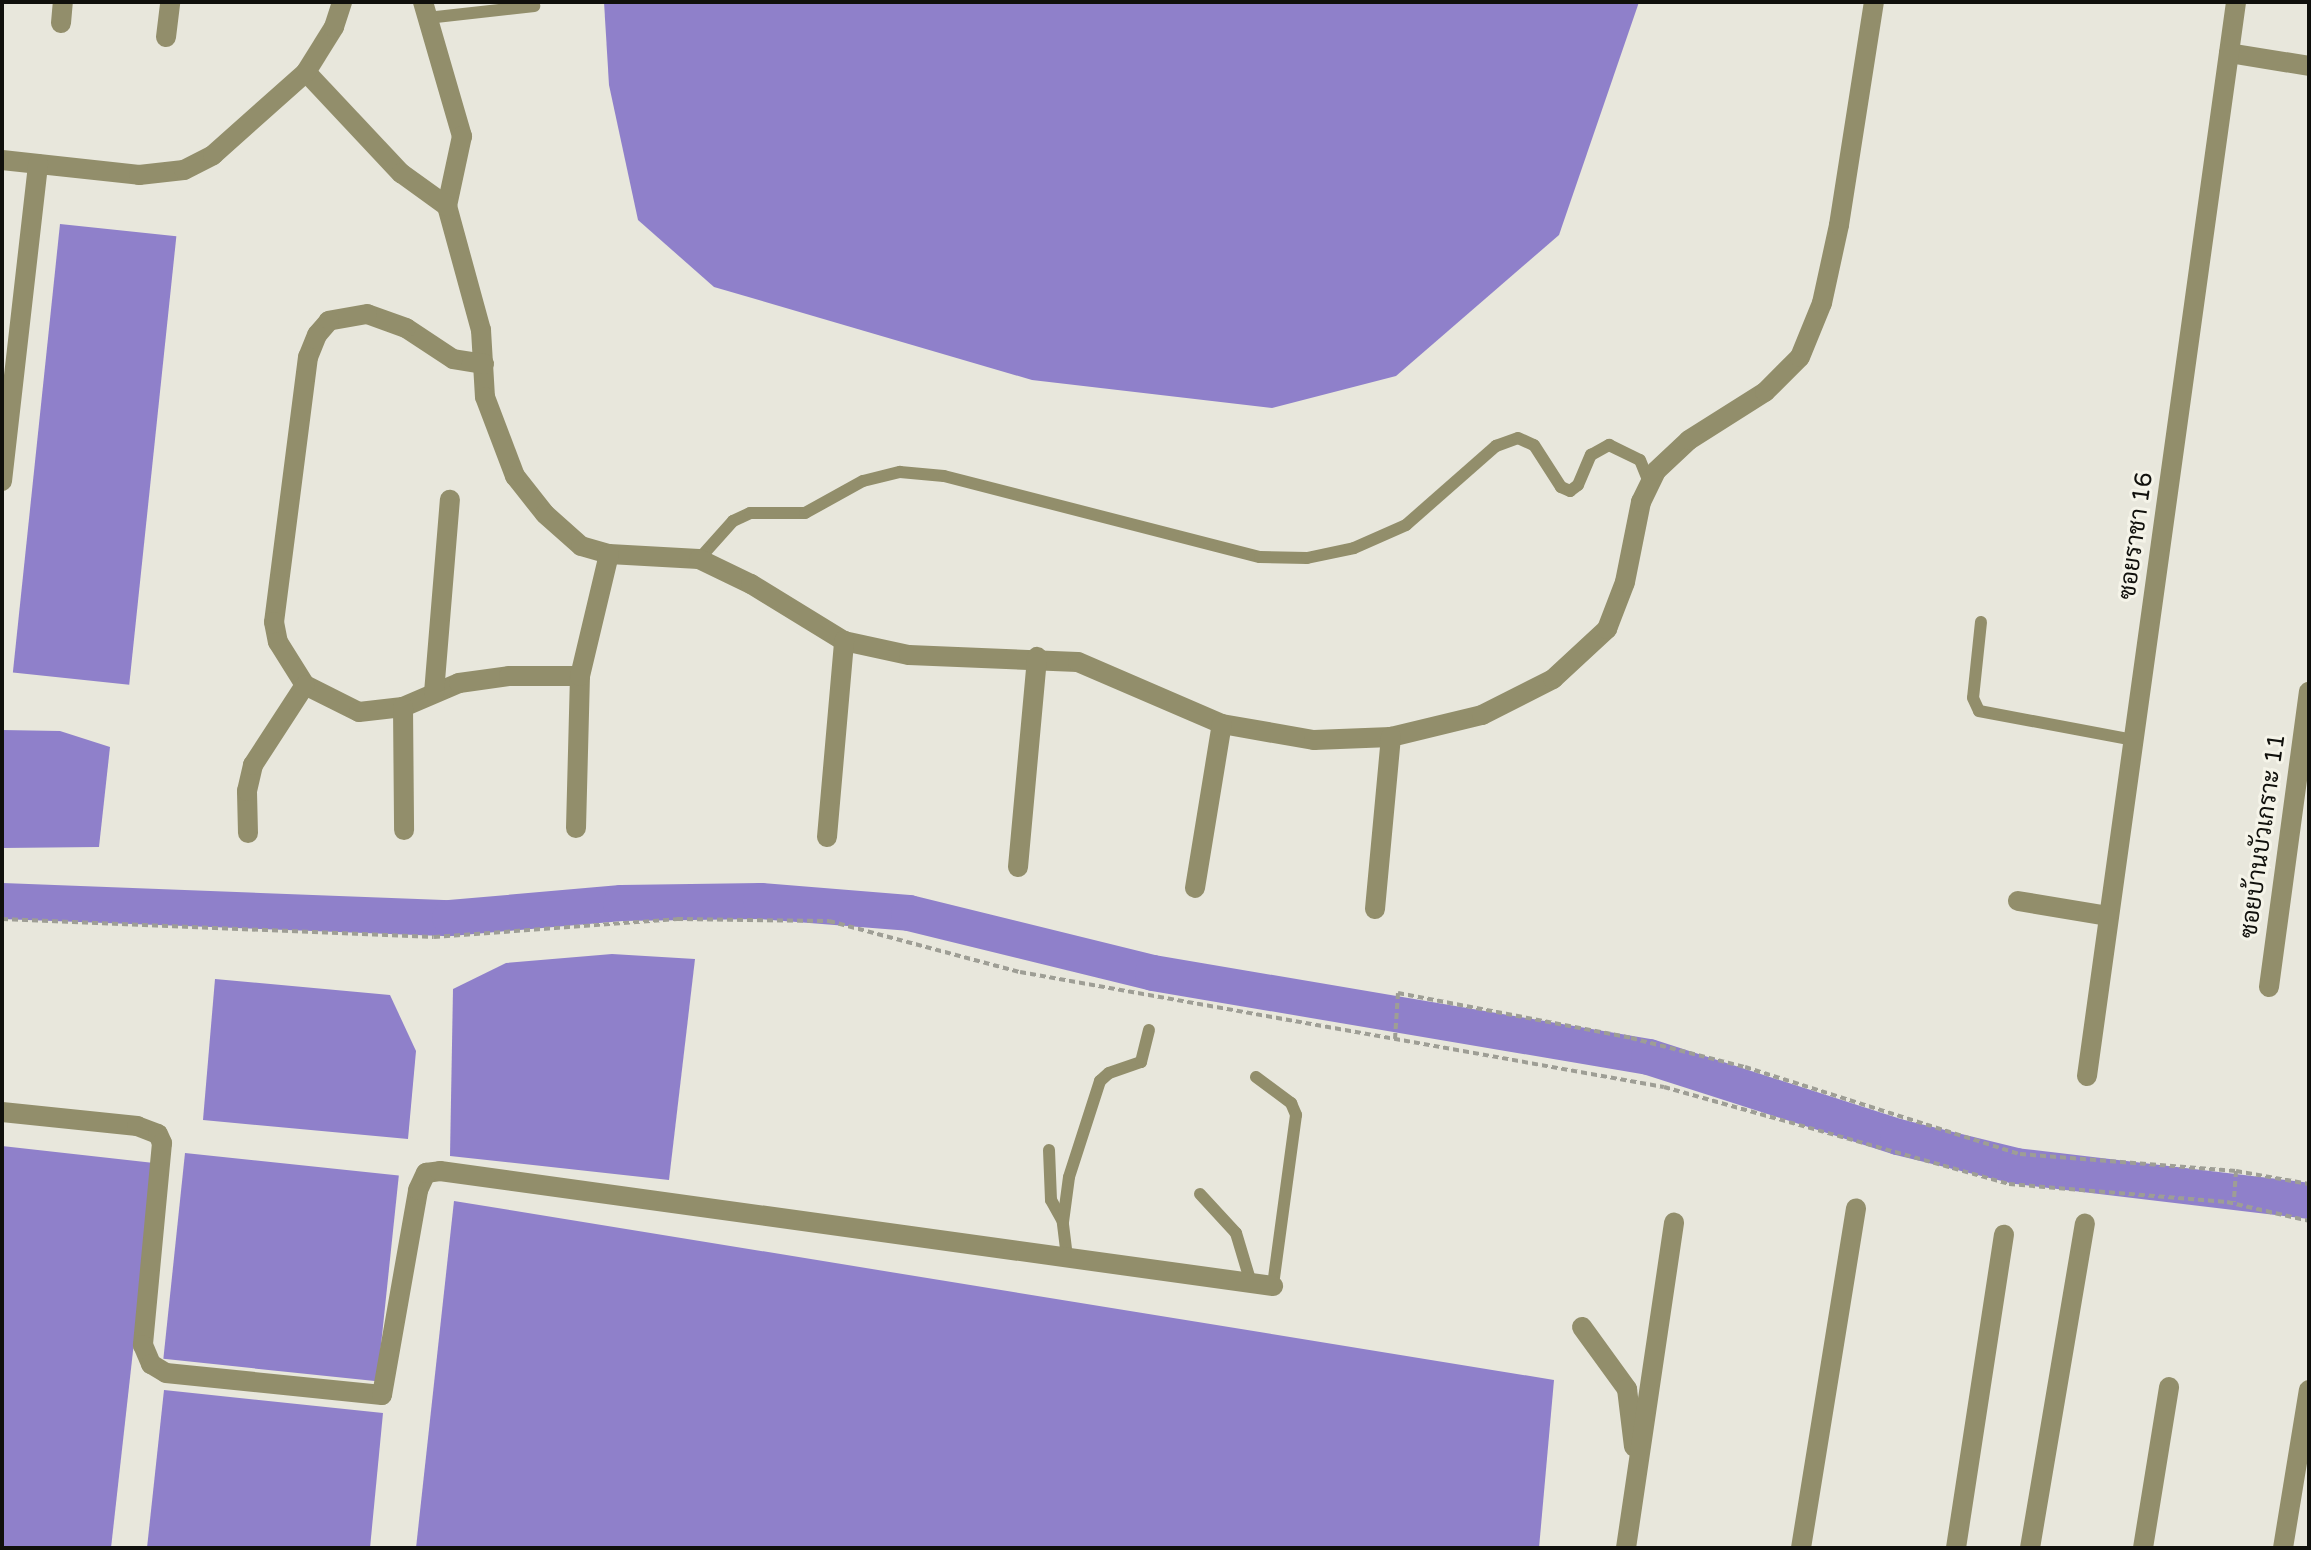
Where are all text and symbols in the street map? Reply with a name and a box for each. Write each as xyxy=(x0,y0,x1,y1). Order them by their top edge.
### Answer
street label: ซอยราชา 16 xyxy=(2113,470,2159,602)
street label: ซอยบ้านบัวเกราะ 11 xyxy=(2234,732,2292,940)

